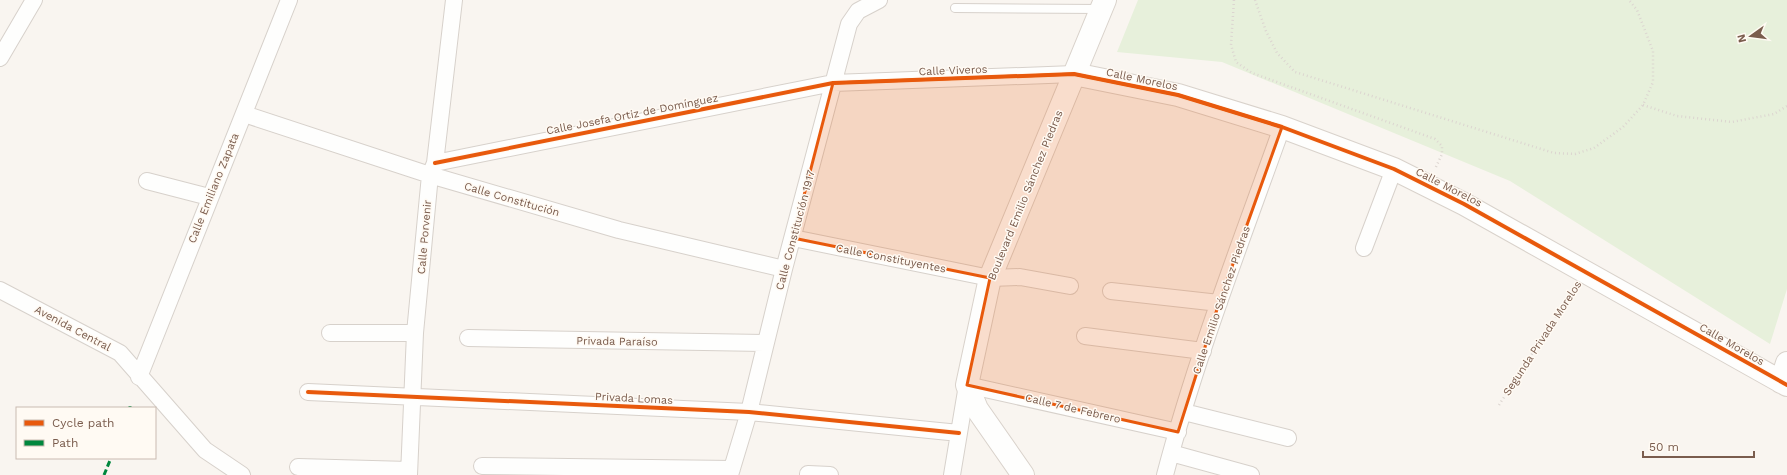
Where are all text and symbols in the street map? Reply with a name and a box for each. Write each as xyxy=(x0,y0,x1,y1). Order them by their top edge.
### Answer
north arrow xyxy=(1731,16,1771,56)
text: N xyxy=(1734,33,1749,44)
street label: Calle Viveros xyxy=(918,63,988,78)
street label: Calle Morelos xyxy=(1105,66,1179,93)
street label: Calle Josefa Ortiz de Domínguez xyxy=(545,91,719,138)
street label: Boulevard Emilio Sánchez Piedras xyxy=(985,108,1066,282)
street label: Calle Emiliano Zapata xyxy=(185,131,242,245)
street label: Calle Morelos xyxy=(1413,165,1484,210)
street label: Calle Constitución 1917 xyxy=(773,169,818,292)
street label: Calle Constitución xyxy=(463,180,561,219)
street label: Calle Porvenir xyxy=(415,199,434,275)
street label: Calle Emilio Sánchez Piedras xyxy=(1190,224,1253,376)
street label: Calle Constituyentes xyxy=(835,241,947,276)
street label: Segunda Privada Morelos xyxy=(1500,278,1585,398)
street label: Avenida Central xyxy=(32,303,114,354)
street label: Calle Morelos xyxy=(1697,321,1767,368)
street label: Privada Paraíso xyxy=(576,334,658,349)
street label: Privada Lomas xyxy=(595,390,673,407)
street label: Calle 7 de Febrero xyxy=(1024,391,1122,426)
legend xyxy=(16,407,156,459)
text: Cycle path xyxy=(52,416,114,430)
scale bar xyxy=(1643,433,1754,459)
text: Path xyxy=(52,436,78,450)
text: 50 m xyxy=(1649,440,1679,454)

